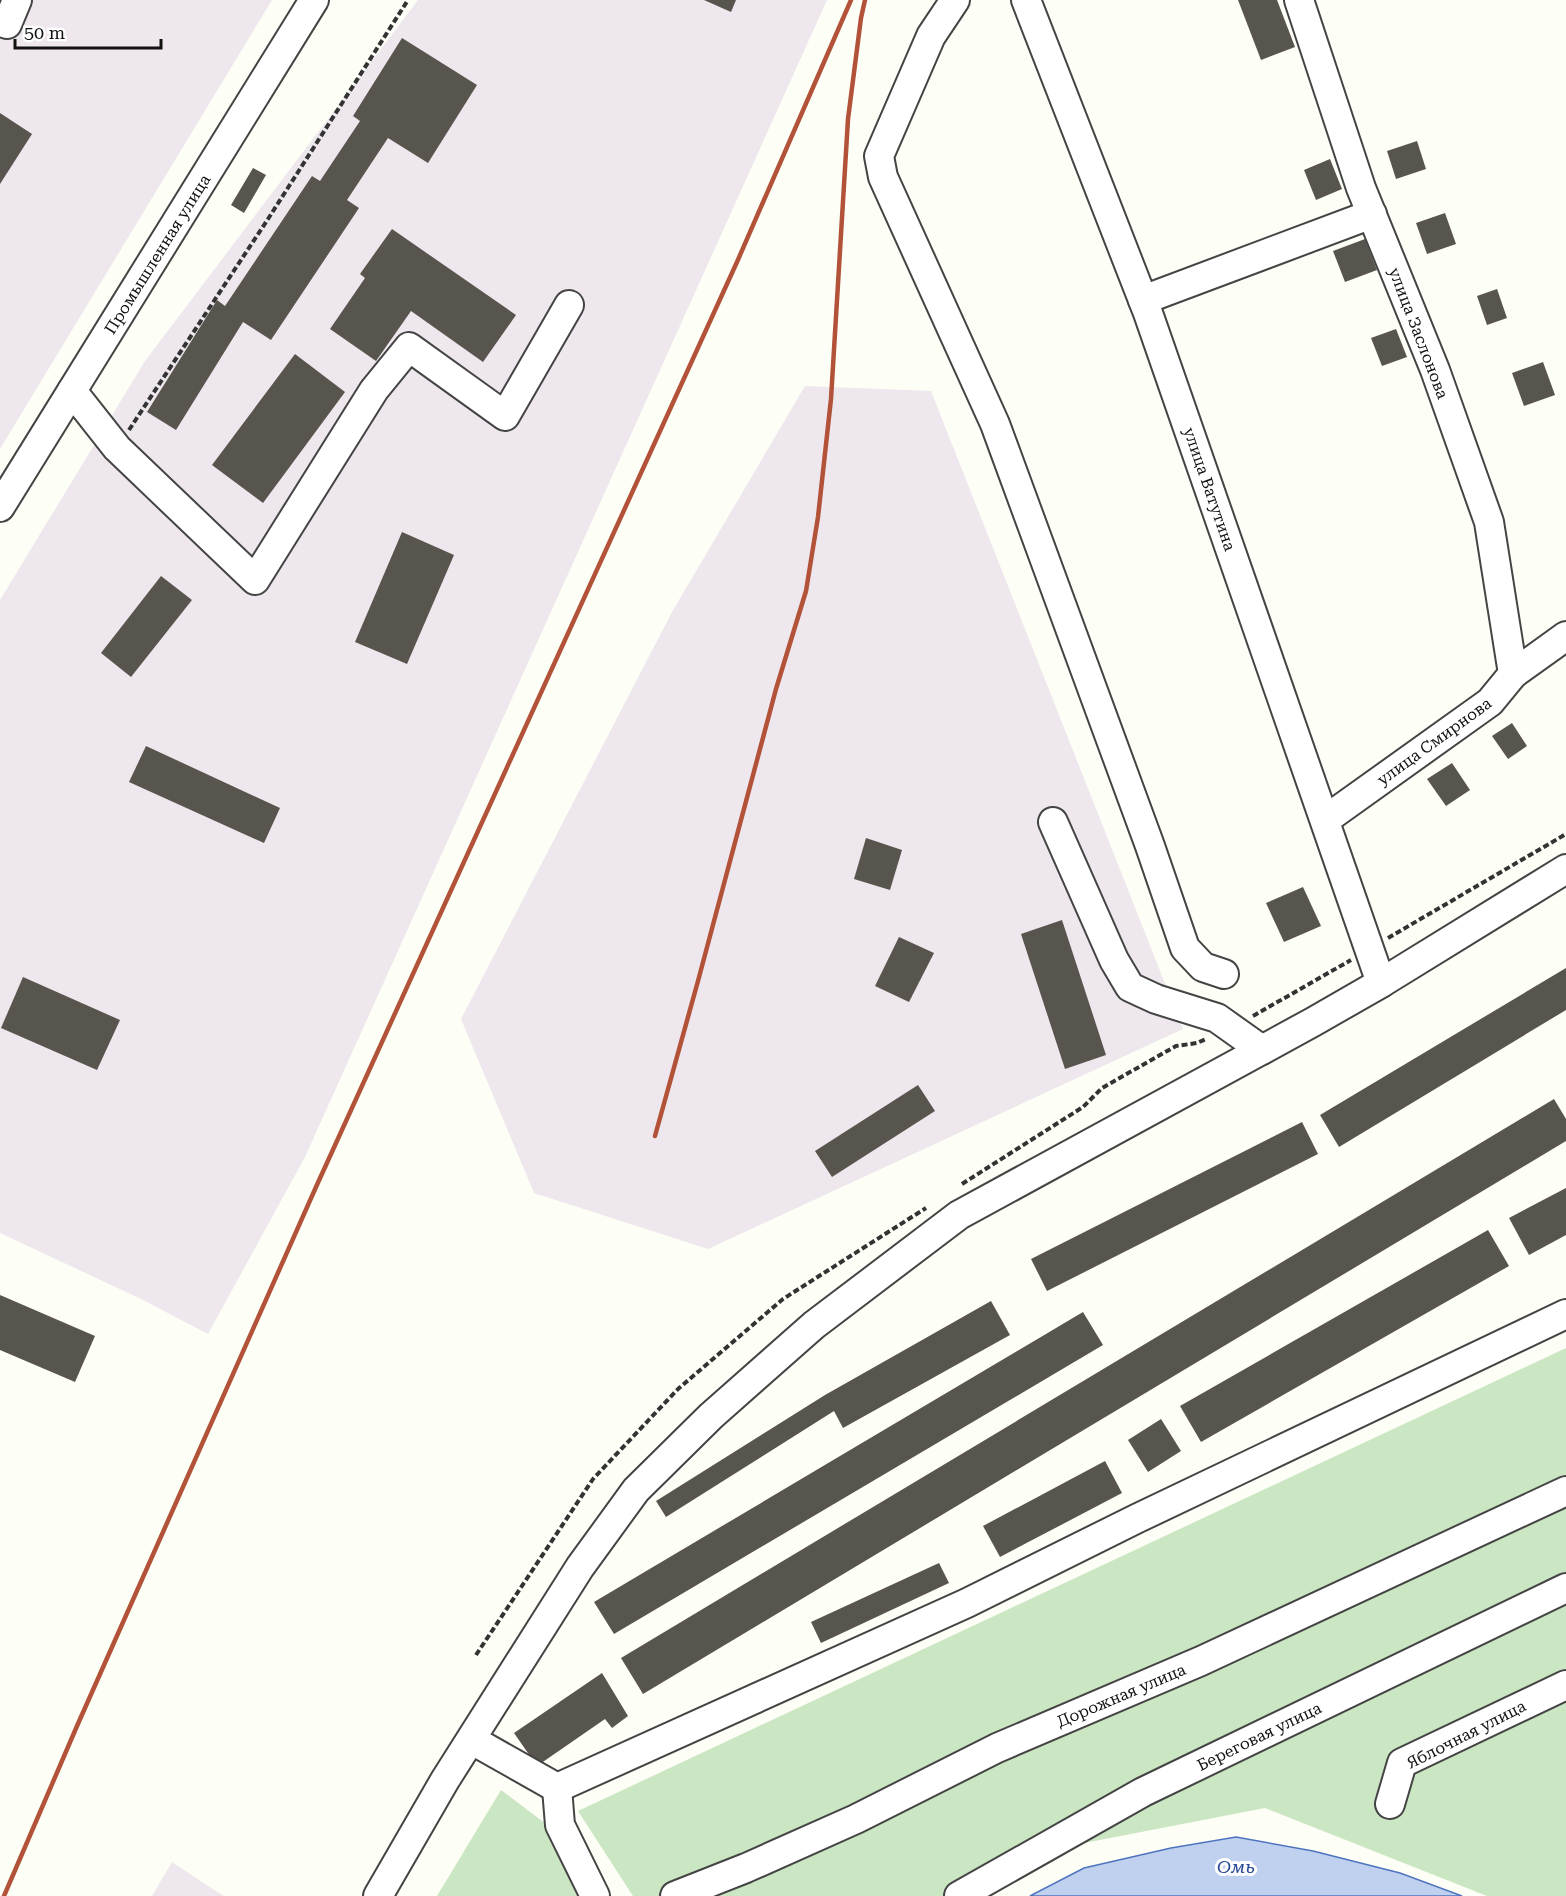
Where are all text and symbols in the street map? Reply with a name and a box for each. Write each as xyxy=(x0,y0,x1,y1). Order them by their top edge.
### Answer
scale bar xyxy=(15,12,160,50)
text: 50 m xyxy=(24,22,65,43)
street label: Промышленная улица xyxy=(100,171,215,338)
street label: улица Заслонова xyxy=(1385,265,1452,402)
street label: улица Ватутина xyxy=(1179,425,1240,554)
street label: улица Смирнова xyxy=(1373,693,1495,789)
street label: Дорожная улица xyxy=(1054,1660,1189,1731)
street label: Яблочная улица xyxy=(1403,1696,1529,1773)
street label: Береговая улица xyxy=(1194,1698,1325,1775)
water label: Омь xyxy=(1217,1856,1255,1877)

